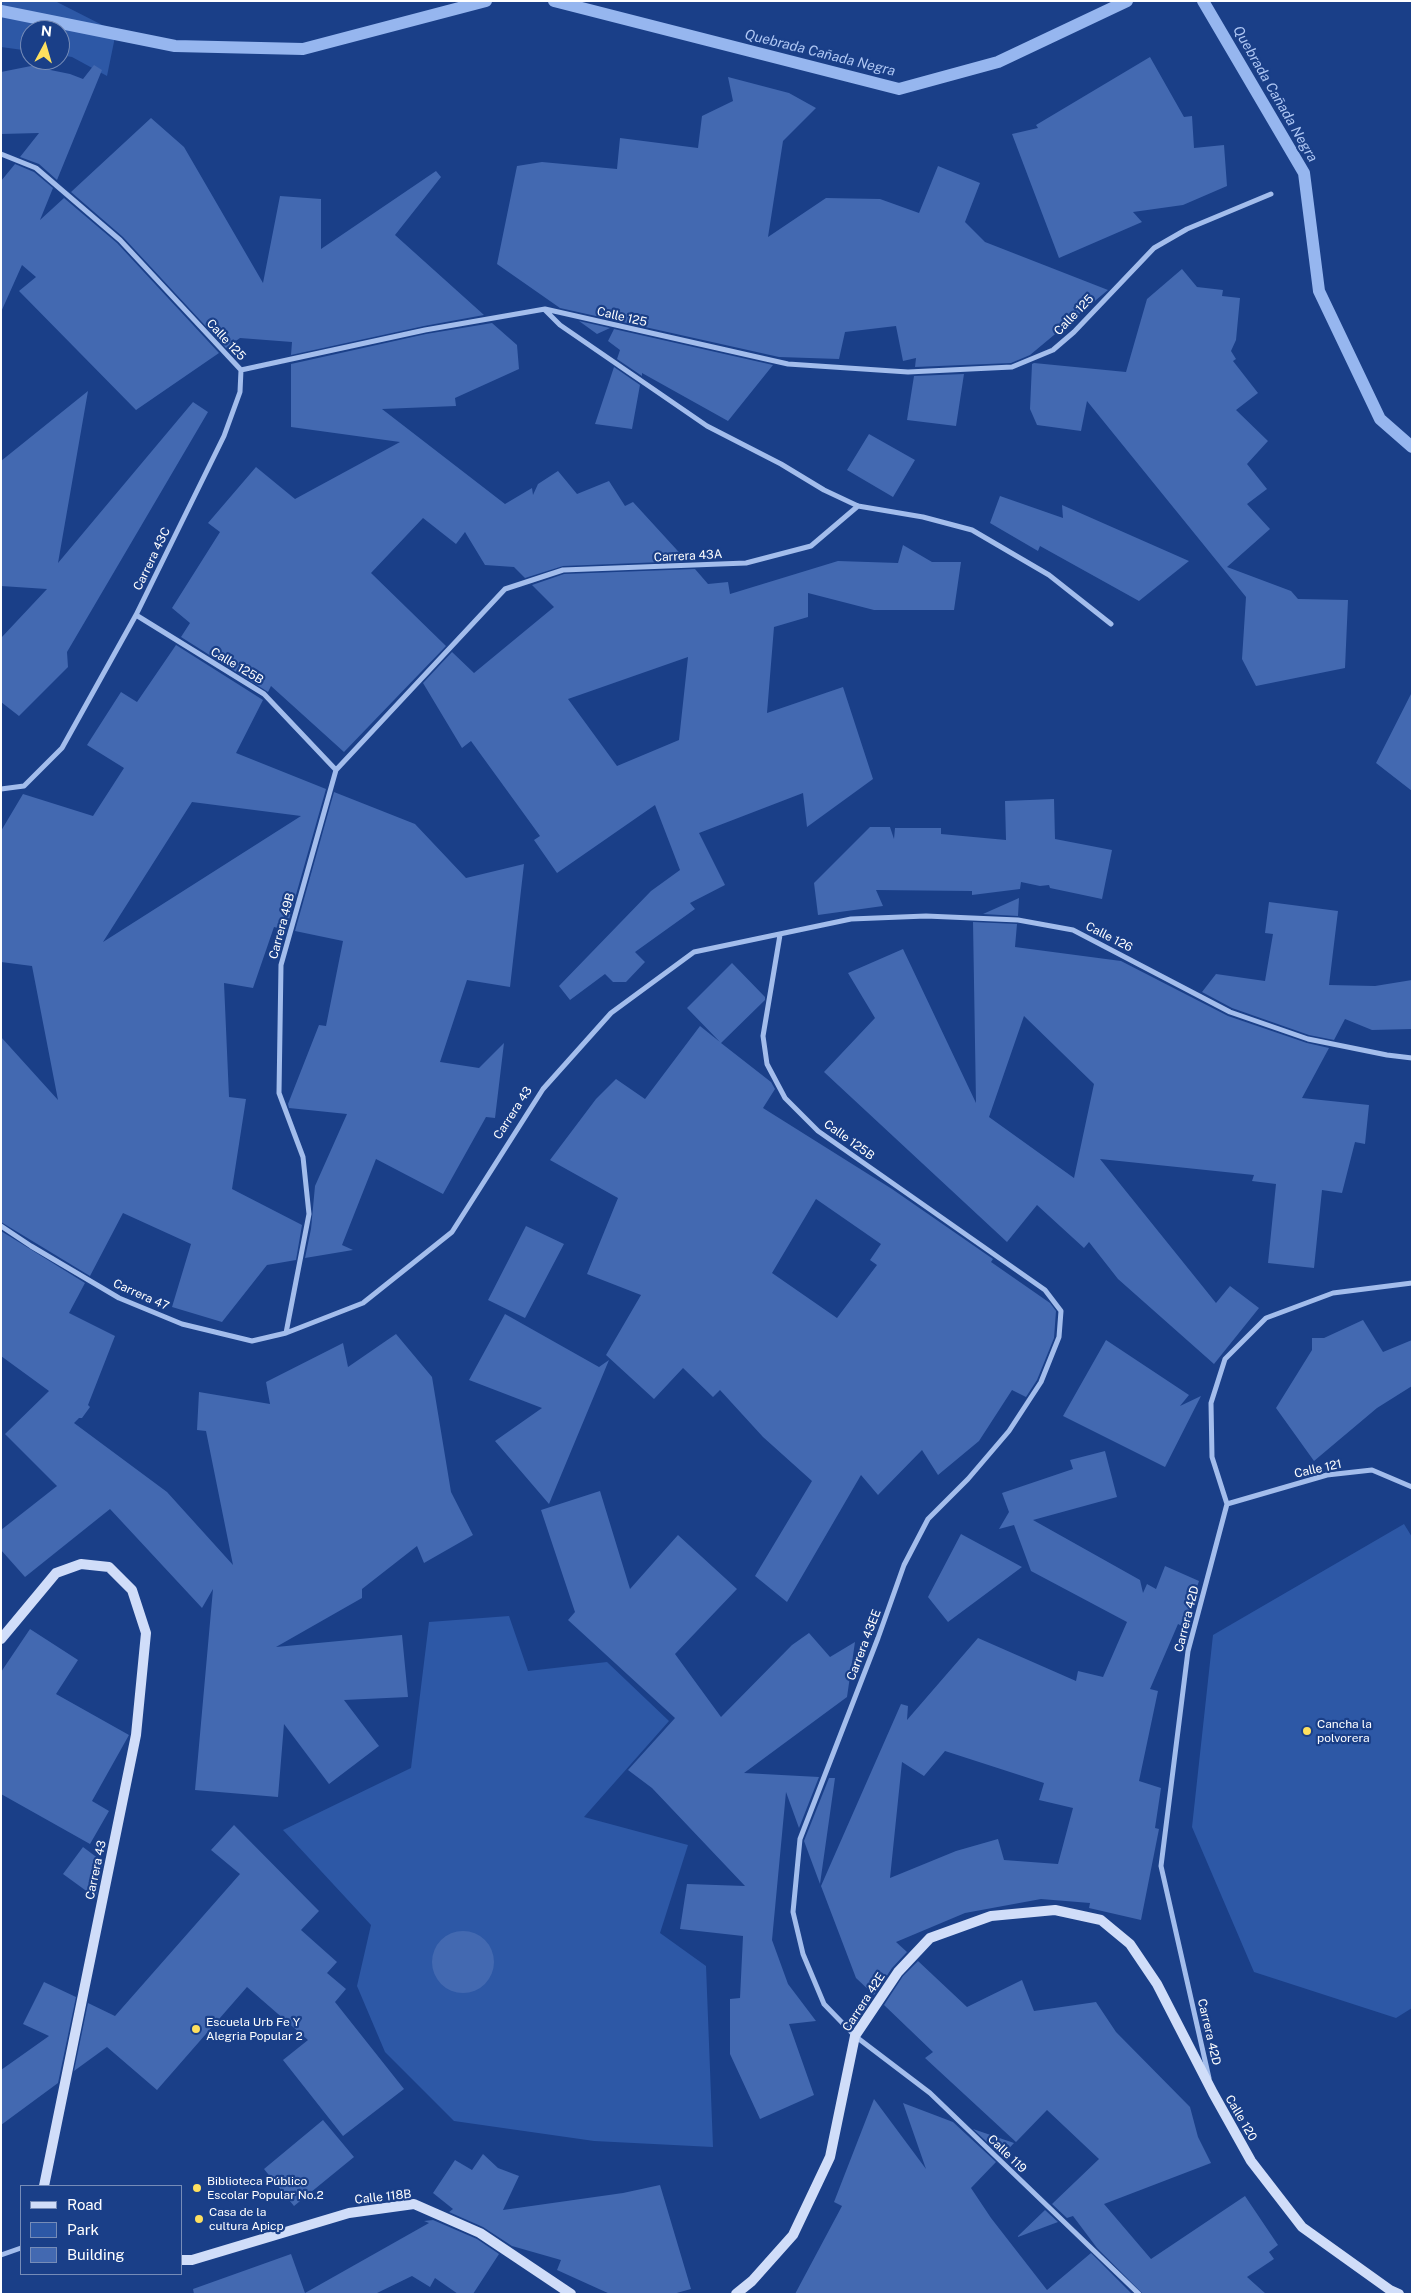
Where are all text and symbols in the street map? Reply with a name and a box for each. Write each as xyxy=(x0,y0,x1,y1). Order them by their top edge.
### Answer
north arrow xyxy=(20,20,70,70)
text: N xyxy=(40,23,53,40)
water label: Quebrada Cañada Negra xyxy=(1229,23,1321,165)
water label: Quebrada Cañada Negra xyxy=(743,26,897,80)
street label: Calle 125 xyxy=(1051,292,1097,338)
street label: Calle 125 xyxy=(596,304,648,330)
street label: Calle 125 xyxy=(203,316,249,364)
street label: Carrera 43C xyxy=(131,525,173,593)
street label: Carrera 43A xyxy=(653,547,723,565)
street label: Calle 125B xyxy=(208,645,266,687)
street label: Carrera 49B xyxy=(266,891,298,961)
street label: Calle 126 xyxy=(1083,919,1135,955)
street label: Carrera 43 xyxy=(491,1084,535,1142)
street label: Calle 125B xyxy=(821,1117,877,1163)
street label: Carrera 47 xyxy=(111,1276,171,1314)
street label: Calle 121 xyxy=(1293,1457,1343,1481)
street label: Carrera 42D xyxy=(1172,1584,1202,1654)
street label: Carrera 43EE xyxy=(844,1607,884,1683)
place label: Cancha la polvorera xyxy=(1317,1717,1372,1745)
marker: Cancha la polvorera xyxy=(1301,1725,1313,1737)
street label: Carrera 43 xyxy=(83,1839,109,1901)
street label: Carrera 42E xyxy=(840,1970,888,2034)
street label: Carrera 42D xyxy=(1194,1997,1224,2067)
place label: Escuela Urb Fe Y Alegria Popular 2 xyxy=(206,2015,303,2043)
marker: Escuela Urb Fe Y Alegria Popular 2 xyxy=(190,2023,202,2035)
street label: Calle 120 xyxy=(1222,2092,1260,2144)
street label: Calle 119 xyxy=(985,2132,1029,2176)
place label: Biblioteca Público Escolar Popular No.2 xyxy=(207,2174,324,2202)
marker: Biblioteca Público Escolar Popular No.2 xyxy=(191,2182,203,2194)
legend xyxy=(20,2185,182,2275)
street label: Calle 118B xyxy=(354,2187,412,2207)
text: Road xyxy=(67,2196,103,2213)
place label: Casa de la cultura Apicp xyxy=(209,2205,284,2233)
marker: Casa de la cultura Apicp xyxy=(193,2213,205,2225)
text: Park xyxy=(67,2221,99,2238)
text: Building xyxy=(67,2246,125,2263)

